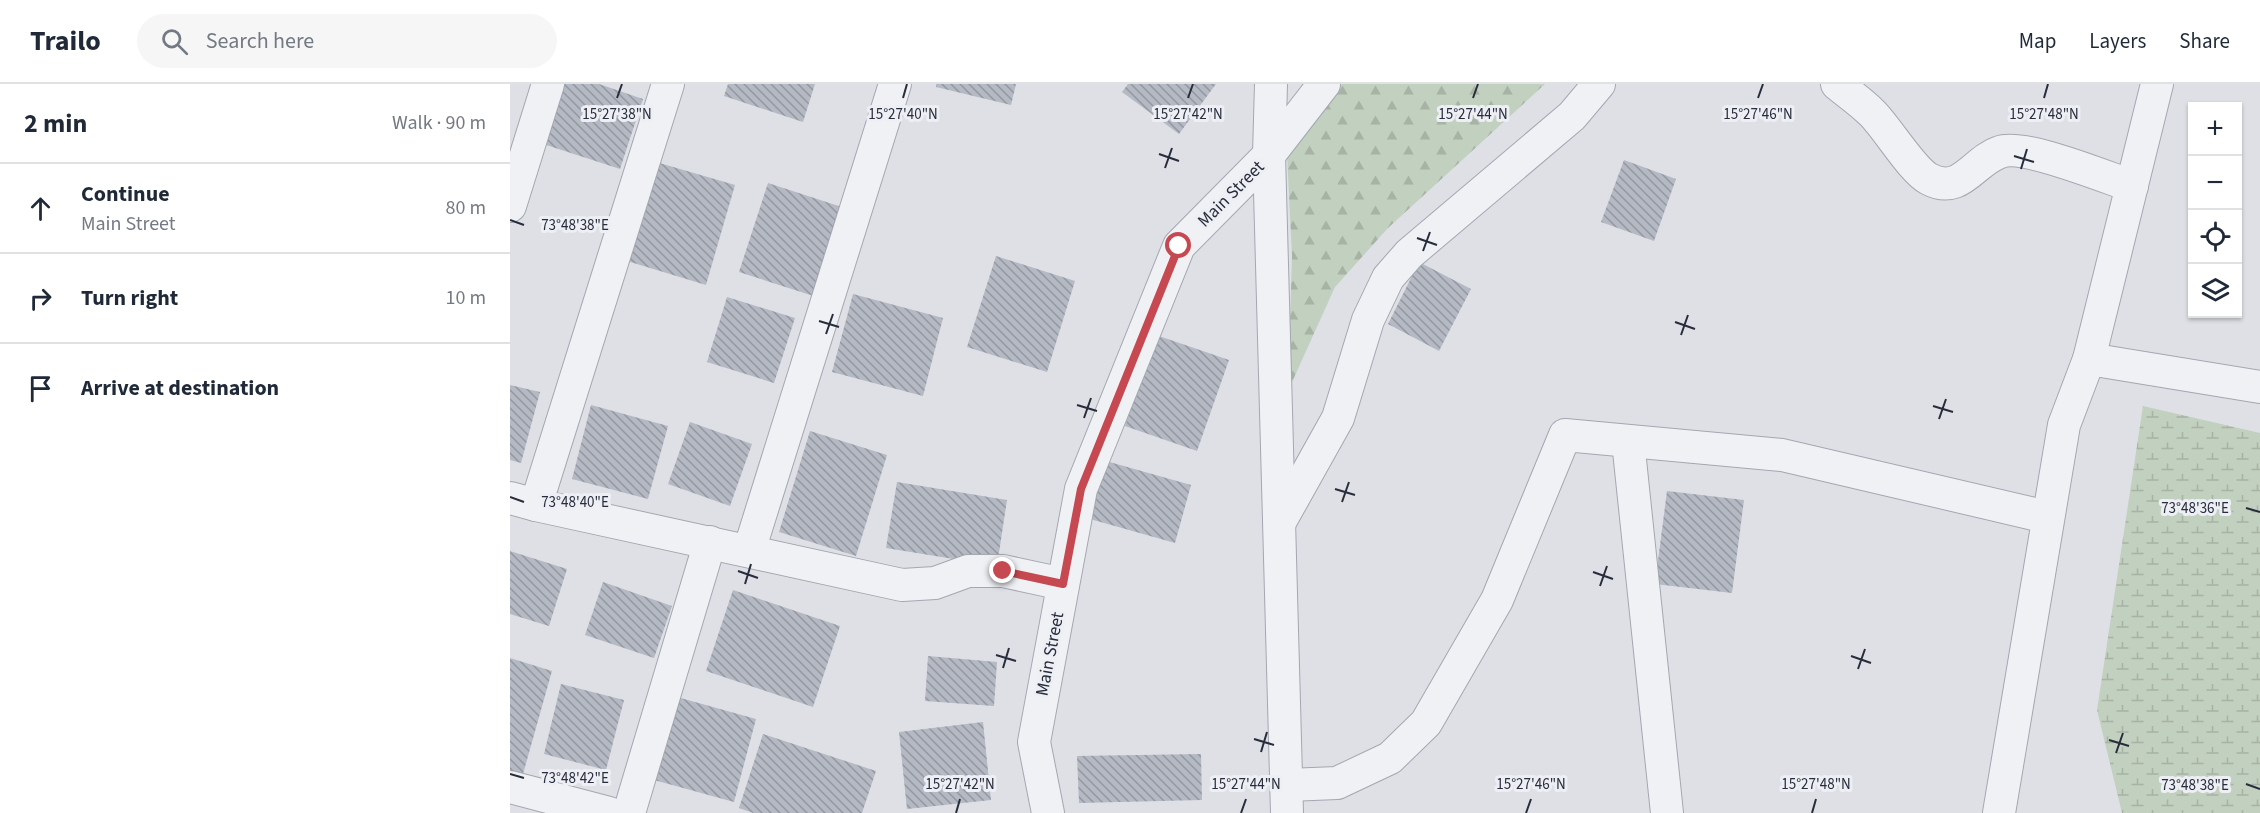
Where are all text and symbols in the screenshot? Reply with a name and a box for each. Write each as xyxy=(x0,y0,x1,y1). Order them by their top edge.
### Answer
search box xyxy=(137,14,557,68)
text: Trailo xyxy=(30,21,101,61)
icon: search xyxy=(158,25,191,58)
text: Search here xyxy=(206,25,314,57)
text: Map xyxy=(2019,26,2056,56)
text: Layers xyxy=(2089,26,2146,56)
text: Share xyxy=(2179,26,2230,56)
map controls xyxy=(2188,102,2242,318)
button: + xyxy=(2188,102,2242,156)
text: 15°27'38"N xyxy=(582,104,652,125)
text: 15°27'40"N xyxy=(868,104,938,125)
text: 15°27'42"N xyxy=(1153,104,1223,125)
text: 15°27'44"N xyxy=(1438,104,1508,125)
text: 15°27'46"N xyxy=(1723,104,1793,125)
text: 15°27'48"N xyxy=(2009,104,2079,125)
text: 2 min xyxy=(24,105,87,142)
text: Walk · 90 m xyxy=(392,109,486,137)
street label: Main Street xyxy=(1192,155,1270,233)
button: − xyxy=(2188,156,2242,210)
text: Continue xyxy=(81,178,170,210)
icon: ahead xyxy=(24,192,57,225)
text: 80 m xyxy=(446,194,486,222)
text: Main Street xyxy=(81,210,176,238)
button: locate xyxy=(2188,210,2242,264)
text: 73°48'38"E xyxy=(541,215,609,236)
route start xyxy=(1165,232,1191,258)
button: layers xyxy=(2188,264,2242,318)
icon: right xyxy=(24,282,57,315)
text: Turn right xyxy=(81,282,178,314)
text: 10 m xyxy=(446,284,486,312)
icon: arrive xyxy=(24,372,57,405)
text: Arrive at destination xyxy=(81,372,279,404)
text: 73°48'40"E xyxy=(541,492,609,513)
text: 73°48'36"E xyxy=(2161,498,2229,519)
route end xyxy=(989,557,1015,583)
street label: Main Street xyxy=(1030,610,1070,698)
text: 73°48'42"E xyxy=(541,768,609,789)
text: 15°27'42"N xyxy=(925,774,995,795)
text: 15°27'44"N xyxy=(1211,774,1281,795)
text: 15°27'46"N xyxy=(1496,774,1566,795)
text: 15°27'48"N xyxy=(1781,774,1851,795)
text: 73°48'38"E xyxy=(2161,775,2229,796)

